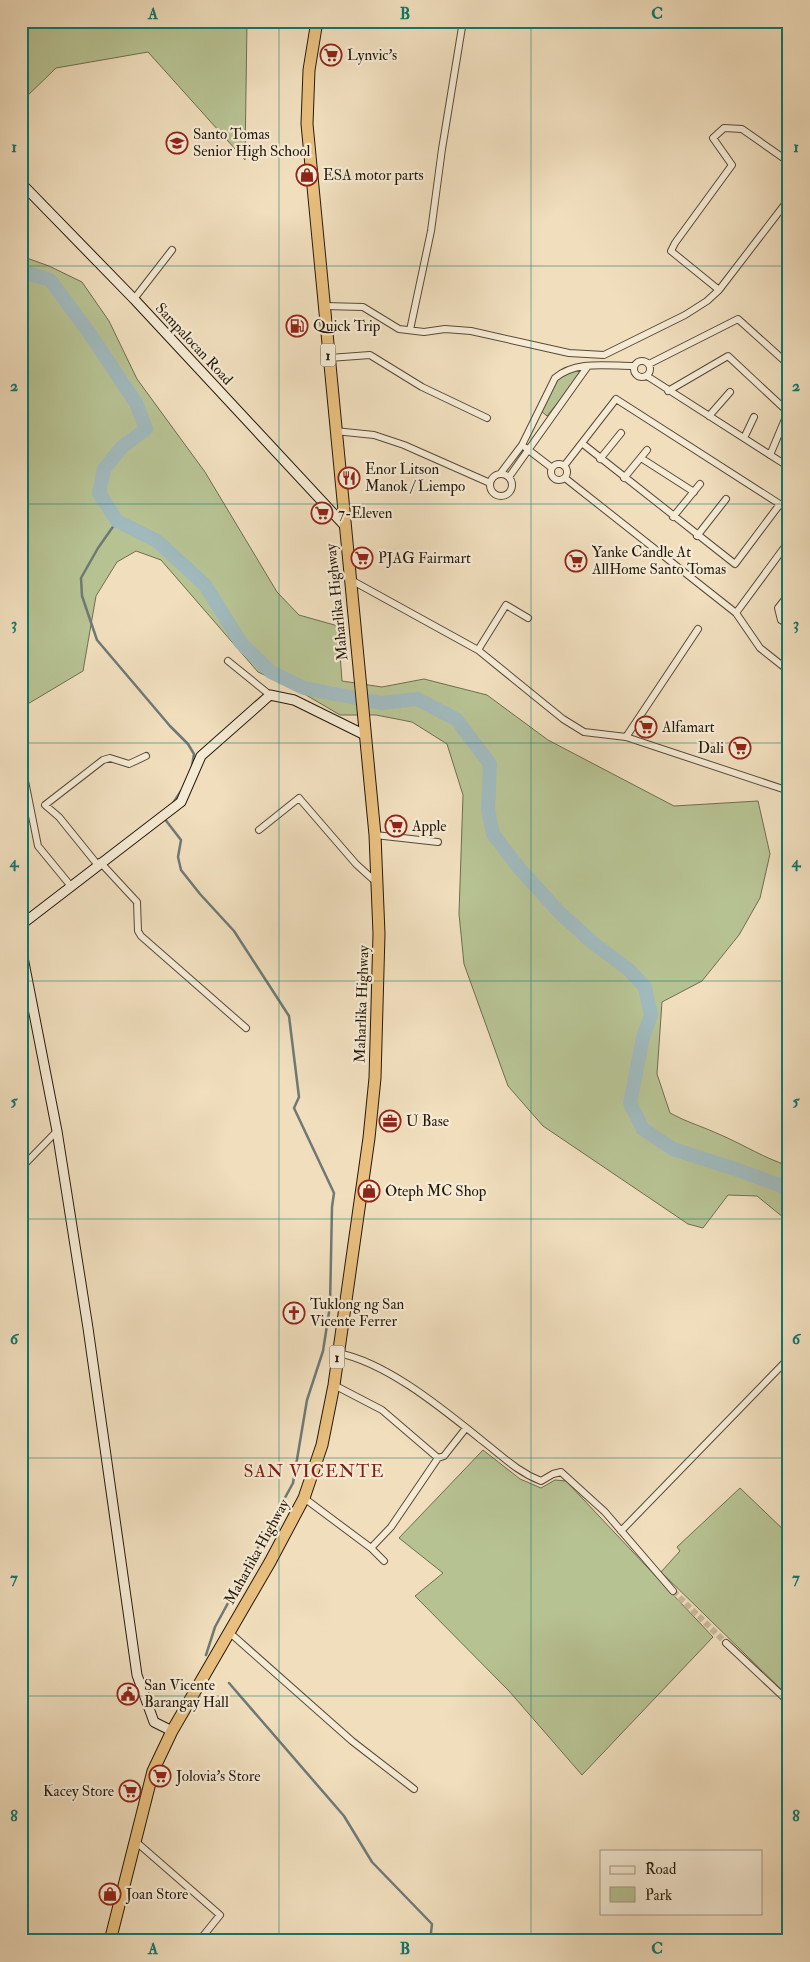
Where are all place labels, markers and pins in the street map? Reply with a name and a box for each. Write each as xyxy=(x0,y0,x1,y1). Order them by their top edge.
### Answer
supermarket icon: Lynvic's xyxy=(319,43,343,67)
place label: Lynvic's xyxy=(347,46,397,65)
place label: Santo Tomas Senior High School xyxy=(193,125,311,161)
school or university icon: Santo Tomas Senior High School xyxy=(165,131,189,155)
shop icon: ESA motor parts xyxy=(295,163,319,187)
place label: ESA motor parts xyxy=(323,166,424,186)
fuel station icon: Quick Trip xyxy=(285,314,309,338)
place label: Quick Trip xyxy=(313,317,381,337)
place label: Enor Litson Manok / Liempo xyxy=(365,460,465,497)
restaurant icon: Enor Litson Manok / Liempo xyxy=(337,466,361,490)
supermarket icon: 7-Eleven xyxy=(310,501,334,525)
place label: 7-Eleven xyxy=(338,504,393,523)
place label: Yanke Candle At AllHome Santo Tomas xyxy=(591,543,726,579)
supermarket icon: PJAG Fairmart xyxy=(350,546,374,570)
place label: PJAG Fairmart xyxy=(378,549,471,569)
supermarket icon: Yanke Candle At AllHome Santo Tomas xyxy=(564,549,588,573)
supermarket icon: Alfamart xyxy=(634,715,658,739)
place label: Alfamart xyxy=(661,718,715,737)
supermarket icon: Dali xyxy=(728,736,752,760)
place label: Dali xyxy=(698,739,724,758)
supermarket icon: Apple xyxy=(384,814,408,838)
place label: Apple xyxy=(411,817,447,837)
office icon: U Base xyxy=(378,1109,402,1133)
place label: U Base xyxy=(406,1112,449,1131)
shop icon: Oteph MC Shop xyxy=(357,1179,381,1203)
place label: Oteph MC Shop xyxy=(385,1182,487,1202)
place label: Tuklong ng San Vicente Ferrer xyxy=(310,1295,405,1331)
church icon: Tuklong ng San Vicente Ferrer xyxy=(282,1301,306,1325)
place label: San Vicente Barangay Hall xyxy=(144,1676,229,1712)
public building icon: San Vicente Barangay Hall xyxy=(116,1682,140,1706)
supermarket icon: Jolovia's Store xyxy=(148,1764,172,1788)
place label: Jolovia's Store xyxy=(175,1767,261,1787)
supermarket icon: Kacey Store xyxy=(118,1779,142,1803)
place label: Kacey Store xyxy=(43,1782,114,1801)
shop icon: Joan Store xyxy=(98,1882,122,1906)
place label: Joan Store xyxy=(125,1885,188,1905)

